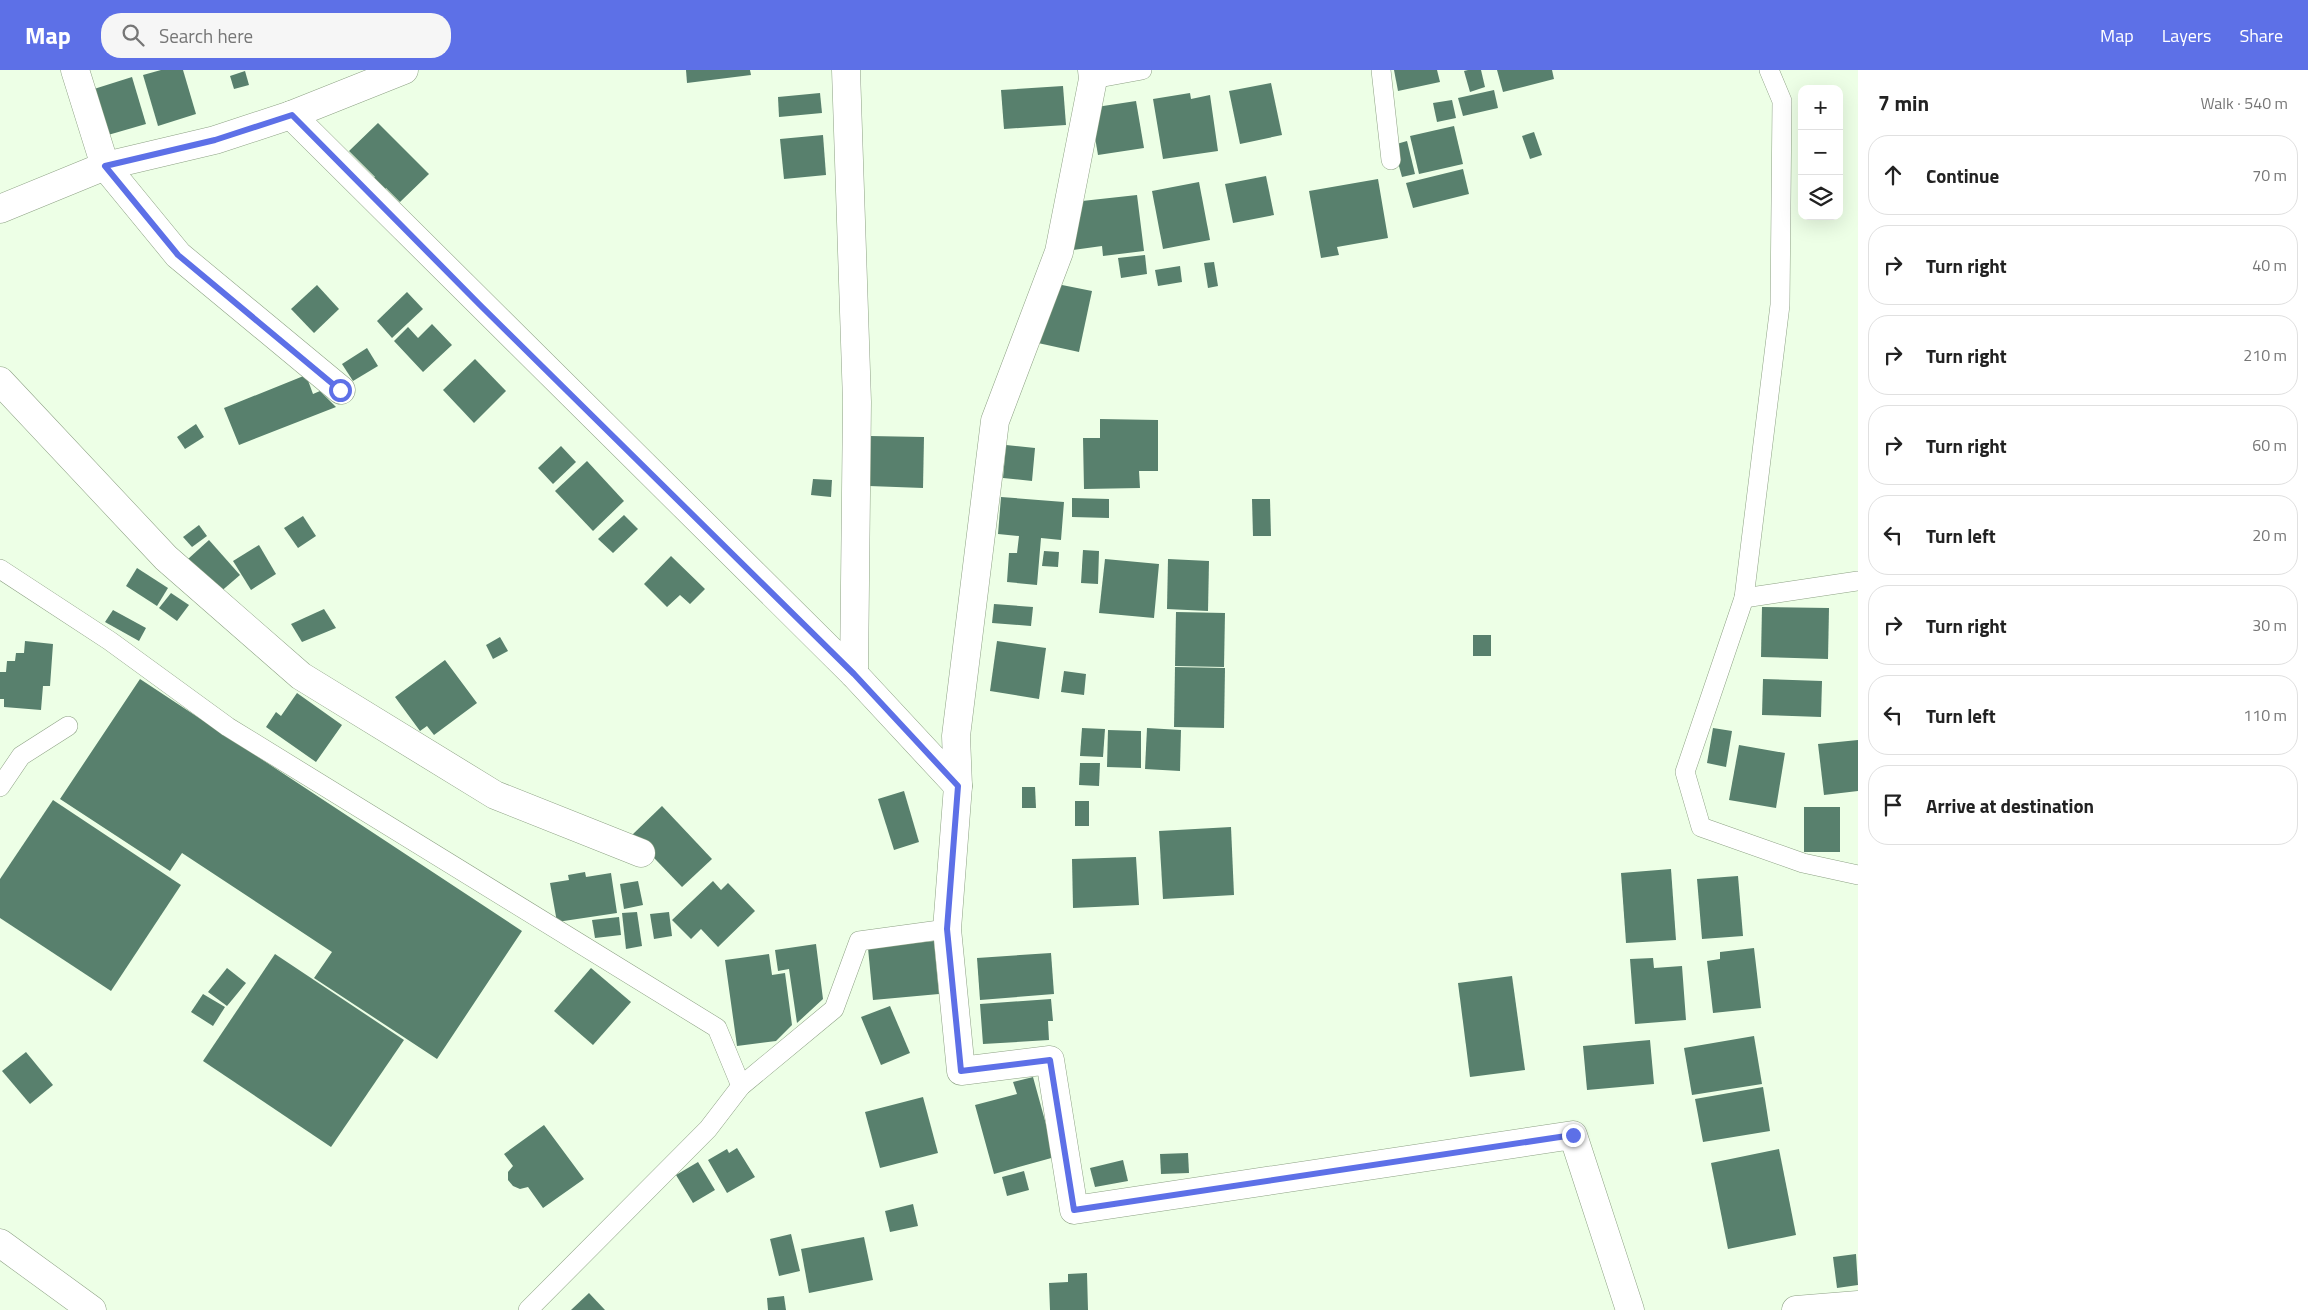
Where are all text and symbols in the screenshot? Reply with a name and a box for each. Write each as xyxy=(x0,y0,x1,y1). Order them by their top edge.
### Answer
search box xyxy=(101,13,451,58)
text: Map xyxy=(25,17,71,53)
icon: search xyxy=(119,21,147,49)
text: Search here xyxy=(159,21,253,50)
text: Map xyxy=(2100,22,2134,49)
text: Layers xyxy=(2162,22,2211,49)
text: Share xyxy=(2239,22,2283,49)
map controls xyxy=(1798,85,1843,220)
button: + xyxy=(1798,85,1843,130)
text: 7 min xyxy=(1878,87,1929,119)
text: Walk · 540 m xyxy=(2200,91,2288,115)
button: − xyxy=(1798,130,1843,175)
icon: ahead xyxy=(1879,161,1907,189)
text: Continue xyxy=(1926,161,1999,190)
text: 70 m xyxy=(2252,163,2287,187)
button: layers xyxy=(1798,175,1843,220)
icon: right xyxy=(1879,251,1907,279)
text: Turn right xyxy=(1926,251,2007,280)
text: 40 m xyxy=(2252,253,2287,277)
icon: right xyxy=(1879,341,1907,369)
text: Turn right xyxy=(1926,341,2007,370)
text: 210 m xyxy=(2243,343,2287,367)
route start xyxy=(329,379,352,402)
icon: right xyxy=(1879,431,1907,459)
text: Turn right xyxy=(1926,431,2007,460)
text: 60 m xyxy=(2252,433,2287,457)
icon: left xyxy=(1879,521,1907,549)
text: Turn left xyxy=(1926,521,1996,550)
text: 20 m xyxy=(2252,523,2287,547)
icon: right xyxy=(1879,611,1907,639)
text: Turn right xyxy=(1926,611,2007,640)
text: 30 m xyxy=(2252,613,2287,637)
icon: left xyxy=(1879,701,1907,729)
text: Turn left xyxy=(1926,701,1996,730)
text: 110 m xyxy=(2243,703,2287,727)
icon: arrive xyxy=(1879,791,1907,819)
text: Arrive at destination xyxy=(1926,791,2094,820)
route end xyxy=(1562,1124,1585,1147)

